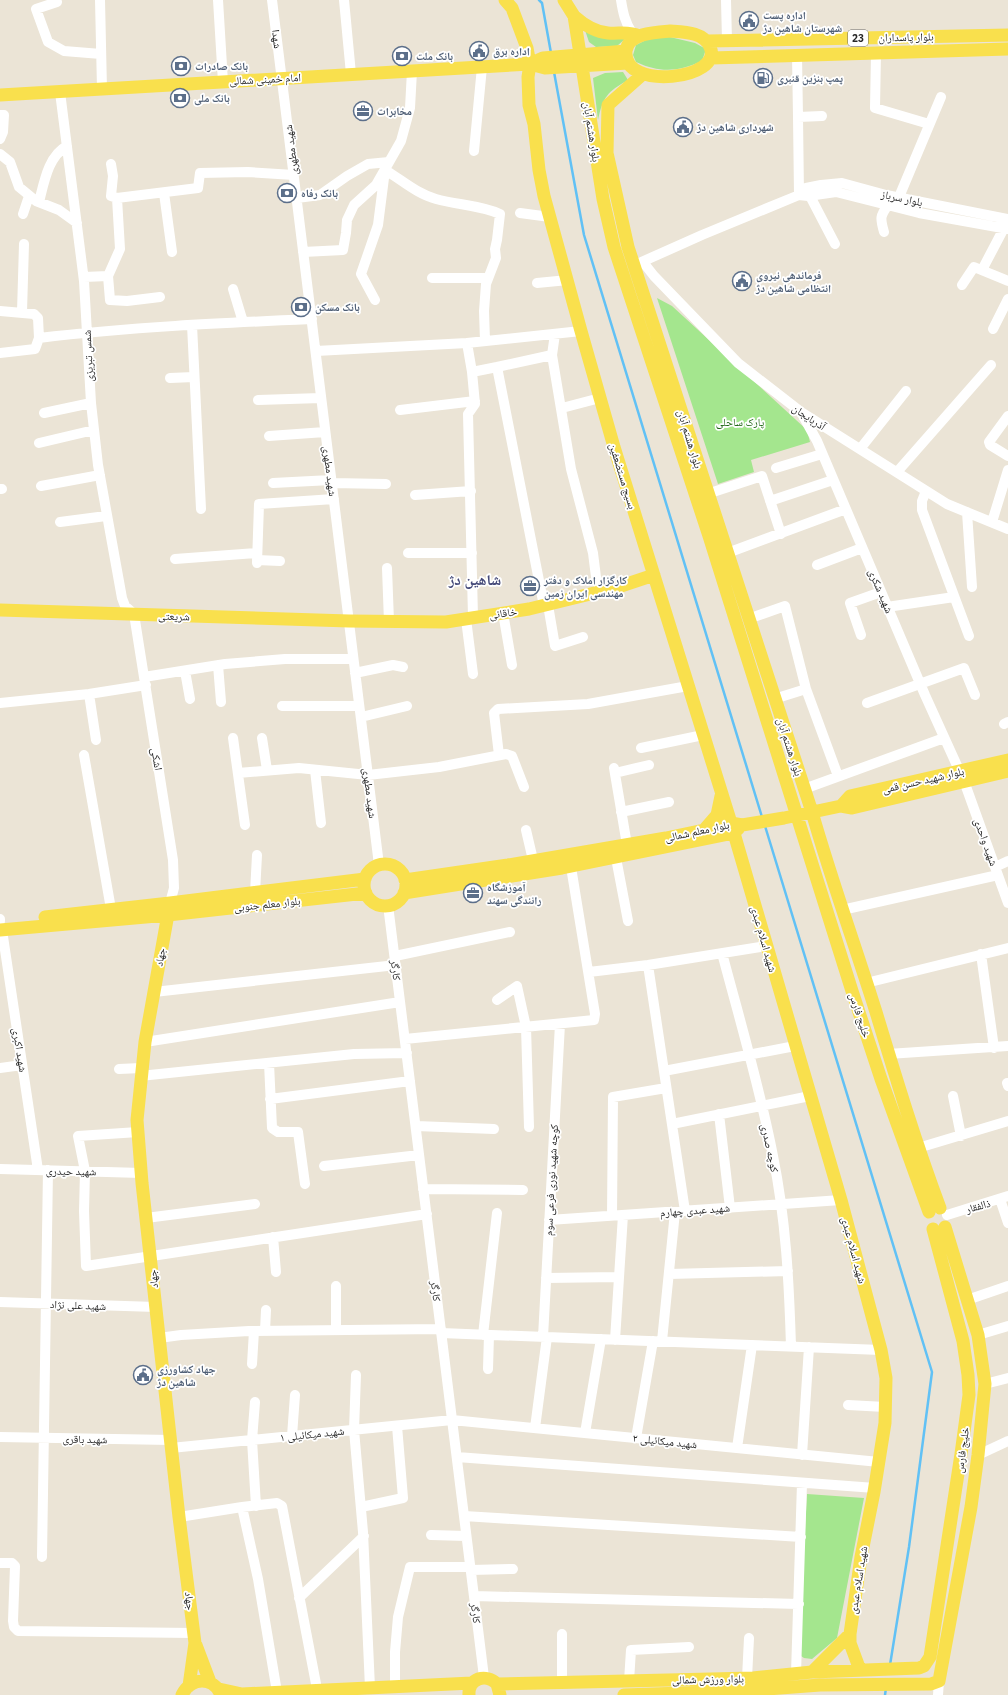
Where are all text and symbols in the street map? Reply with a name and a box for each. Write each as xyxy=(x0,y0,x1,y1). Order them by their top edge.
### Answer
place label: اداره پست شهرستان شاهین دژ xyxy=(762,8,842,36)
public building icon: اداره پست شهرستان شاهین دژ xyxy=(738,10,760,32)
street label: شهدا xyxy=(269,29,285,49)
road number: 23 xyxy=(848,30,868,46)
street label: بلوار پاسداران xyxy=(878,30,934,45)
public building icon: اداره برق xyxy=(468,40,490,62)
place label: اداره برق xyxy=(493,44,530,59)
bank icon: بانک ملت xyxy=(391,45,413,67)
place label: بانک ملت xyxy=(416,49,453,63)
bank icon: بانک صادرات xyxy=(170,55,192,77)
place label: بانک صادرات xyxy=(195,59,248,73)
fuel station icon: پمپ بنزین قنبری xyxy=(752,67,774,89)
street label: امام خمینی شمالی xyxy=(229,70,301,88)
place label: پمپ بنزین قنبری xyxy=(777,71,843,86)
bank icon: بانک ملی xyxy=(169,87,191,109)
place label: بانک ملی xyxy=(194,91,230,106)
office icon: مخابرات xyxy=(352,100,374,122)
street label: بلوار هشتم آبان xyxy=(579,101,604,163)
place label: مخابرات xyxy=(377,104,412,118)
public building icon: شهرداری شاهین دژ xyxy=(672,116,694,138)
place label: شهرداری شاهین دژ xyxy=(696,120,774,135)
street label: شهید مطهری xyxy=(281,124,301,176)
bank icon: بانک رفاه xyxy=(276,182,298,204)
place label: بانک رفاه xyxy=(301,186,338,200)
street label: بلوار سرباز xyxy=(879,187,924,209)
place label: فرماندهی نیروی انتظامی شاهین دژ xyxy=(755,268,831,296)
public building icon: فرماندهی نیروی انتظامی شاهین دژ xyxy=(731,270,753,292)
bank icon: بانک مسکن xyxy=(290,296,312,318)
place label: بانک مسکن xyxy=(315,300,360,315)
street label: شمس تبریزی xyxy=(80,330,96,382)
street label: آذربایجان xyxy=(790,401,829,433)
street label: بلوار هشتم آبان xyxy=(674,408,706,470)
park label: پارک ساحلی xyxy=(716,415,765,429)
street label: بسیج مستضعفین xyxy=(606,441,640,511)
street label: شهید مطهری xyxy=(320,445,340,497)
street label: شهید شکری xyxy=(865,567,897,615)
district label: شاهین دژ xyxy=(448,570,501,589)
place label: کارگزار املاک و دفتر مهندسی ایران زمین xyxy=(543,573,627,601)
office icon: کارگزار املاک و دفتر مهندسی ایران زمین xyxy=(519,575,541,597)
street label: خاقانی xyxy=(488,604,518,622)
street label: شریعتی xyxy=(158,608,190,624)
street label: بلوار هشتم آبان xyxy=(773,716,806,778)
street label: اشکی xyxy=(148,747,166,771)
street label: بلوار شهید حسن قمی xyxy=(881,764,965,796)
street label: شهید مطهری xyxy=(360,767,380,819)
street label: شهید واحدی xyxy=(971,816,1001,868)
street label: بلوار معلم شمالی xyxy=(664,817,731,846)
place label: آموزشگاه رانندگی سهند xyxy=(487,880,542,908)
office icon: آموزشگاه رانندگی سهند xyxy=(462,882,484,904)
street label: بلوار معلم جنوبی xyxy=(233,894,301,915)
street label: شهید اسلام عبدی xyxy=(748,904,780,974)
street label: جهاد xyxy=(151,947,169,967)
street label: کارگر xyxy=(388,958,404,982)
street label: خلیج فارس xyxy=(846,991,874,1039)
street label: شهید اکبری xyxy=(10,1027,30,1073)
street label: کوچه صدری xyxy=(758,1122,782,1174)
street label: کوچه شهید نوری فرعی سوم xyxy=(541,1123,561,1236)
street label: شهید حیدری xyxy=(46,1164,96,1178)
street label: ذالفقار xyxy=(963,1196,992,1216)
street label: شهید عبدی چهارم xyxy=(660,1201,730,1219)
street label: شهید اسلام عبدی xyxy=(838,1215,870,1285)
street label: جهاد xyxy=(145,1269,161,1289)
street label: کارگر xyxy=(428,1279,444,1303)
street label: شهید علی نژاد xyxy=(50,1297,106,1313)
place label: جهاد کشاورزى شاهین دژ xyxy=(156,1362,216,1390)
public building icon: جهاد کشاورزى شاهین دژ xyxy=(132,1364,154,1386)
street label: شهید میکائیلی ۱ xyxy=(279,1424,345,1444)
street label: خلیج فارس xyxy=(952,1426,972,1474)
street label: شهید میکائیلی ۲ xyxy=(632,1431,698,1451)
street label: شهید باقری xyxy=(62,1432,108,1446)
street label: شهید اسلام عبدی xyxy=(846,1545,870,1615)
street label: جهاد xyxy=(182,1591,198,1611)
street label: کارگر xyxy=(468,1601,484,1625)
street label: بلوار ورزش شمالی xyxy=(672,1671,744,1687)

